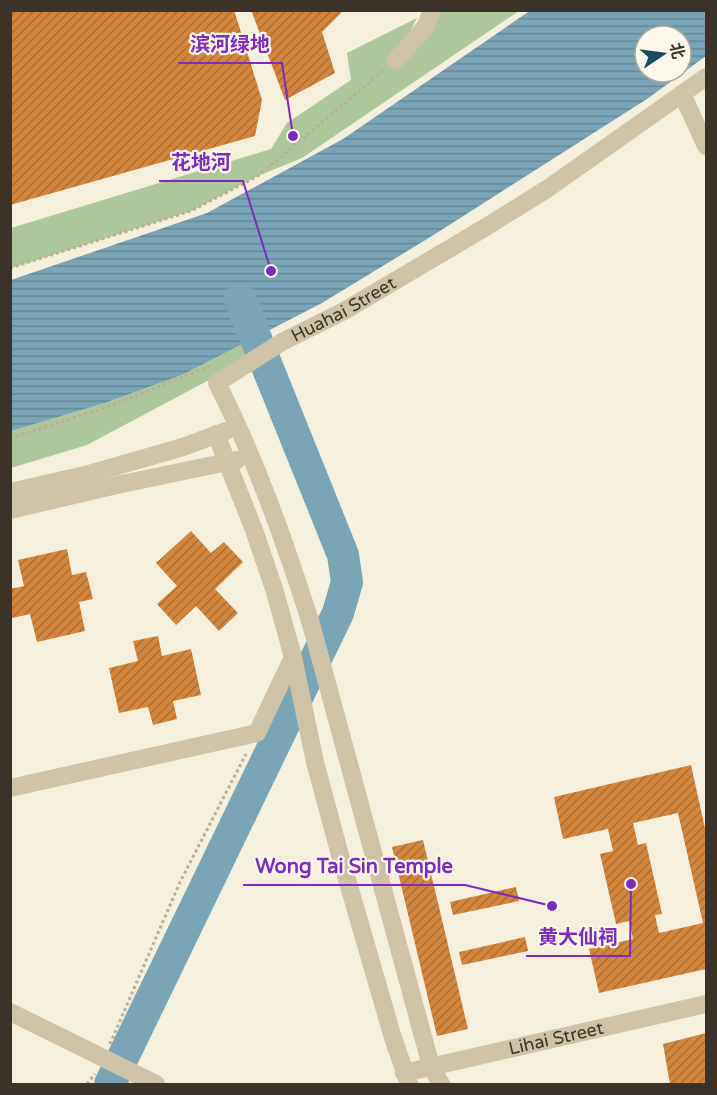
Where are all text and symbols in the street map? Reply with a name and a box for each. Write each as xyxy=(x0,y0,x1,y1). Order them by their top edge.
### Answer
north arrow xyxy=(633,24,693,84)
callout: 滨河绿地 xyxy=(178,25,282,63)
text: 滨河绿地 xyxy=(190,33,270,57)
text: 北 xyxy=(665,41,688,61)
callout: 花地河 xyxy=(159,143,243,181)
text: 花地河 xyxy=(171,151,231,175)
street label: Huahai Street xyxy=(287,272,400,347)
callout: Wong Tai Sin Temple xyxy=(243,847,465,885)
text: Wong Tai Sin Temple xyxy=(255,855,453,879)
callout: 黄大仙祠 xyxy=(526,918,630,956)
text: 黄大仙祠 xyxy=(538,926,618,950)
street label: Lihai Street xyxy=(507,1017,606,1060)

